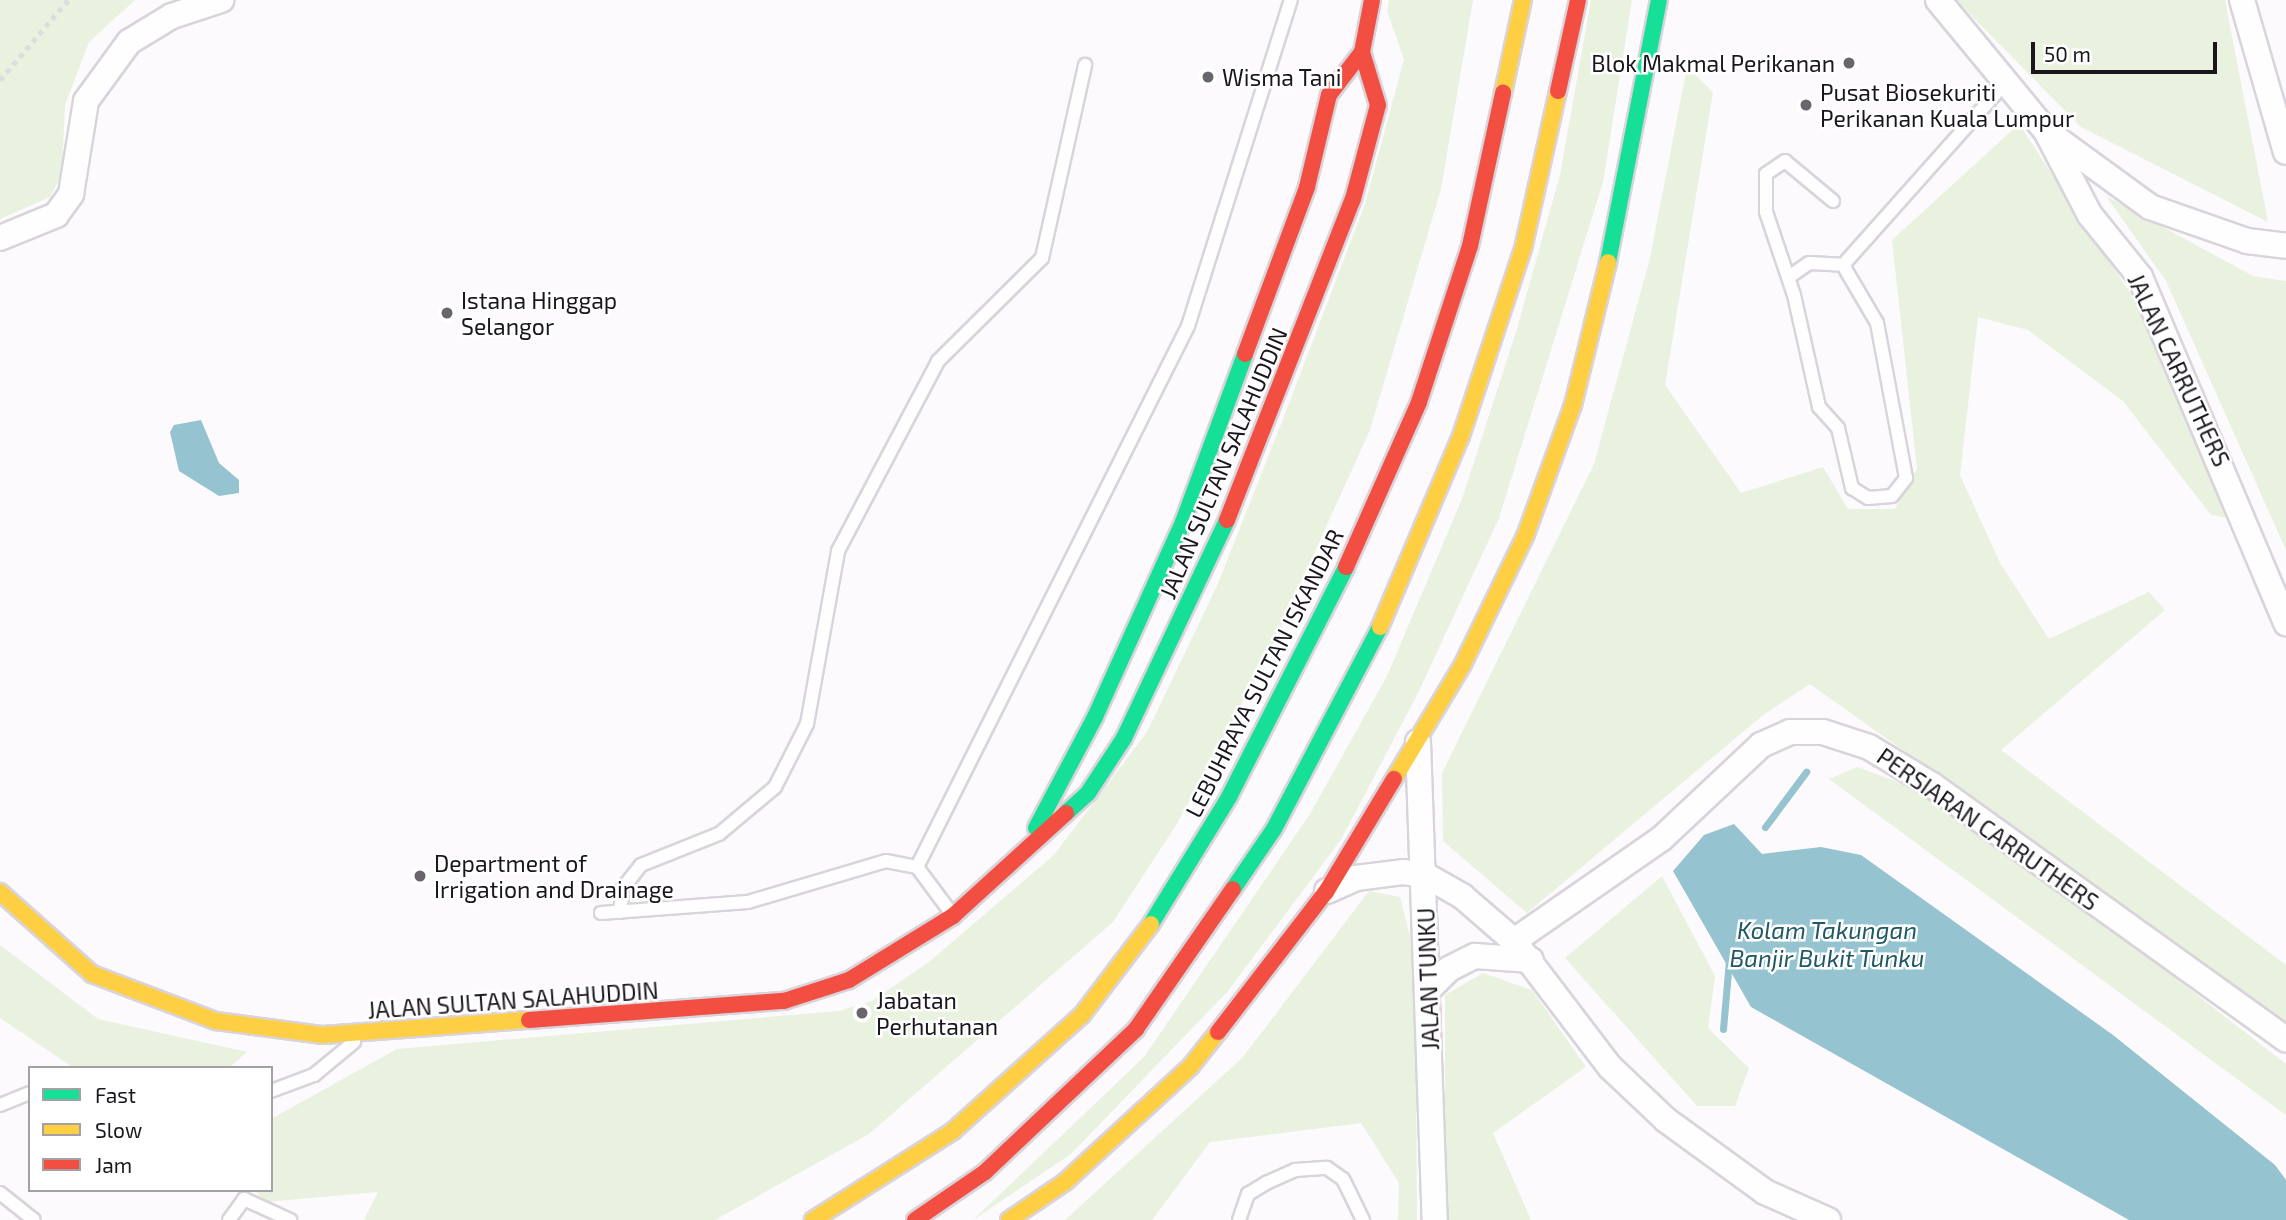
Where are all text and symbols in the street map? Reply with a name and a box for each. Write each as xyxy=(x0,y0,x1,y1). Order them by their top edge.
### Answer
scale bar xyxy=(2034,28,2220,72)
text: 50 m xyxy=(2044,41,2091,66)
place label: Blok Makmal Perikanan xyxy=(1590,49,1835,77)
marker: Blok Makmal Perikanan xyxy=(1841,55,1857,71)
place label: Wisma Tani xyxy=(1222,63,1342,91)
marker: Wisma Tani xyxy=(1200,69,1216,85)
place label: Pusat Biosekuriti Perikanan Kuala Lumpur xyxy=(1820,78,2074,132)
marker: Pusat Biosekuriti Perikanan Kuala Lumpur xyxy=(1798,97,1814,113)
street label: JALAN CARRUTHERS xyxy=(2122,269,2236,471)
place label: Istana Hinggap Selangor xyxy=(461,286,617,340)
marker: Istana Hinggap Selangor xyxy=(439,305,455,321)
street label: JALAN SULTAN SALAHUDDIN xyxy=(1153,323,1293,603)
street label: LEBUHRAYA SULTAN ISKANDAR xyxy=(1179,524,1349,822)
street label: PERSIARAN CARRUTHERS xyxy=(1872,742,2104,916)
place label: Department of Irrigation and Drainage xyxy=(434,849,674,903)
marker: Department of Irrigation and Drainage xyxy=(412,868,428,884)
street label: JALAN TUNKU xyxy=(1412,907,1444,1051)
water label: Kolam Takungan Banjir Bukit Tunku xyxy=(1729,916,1925,972)
street label: JALAN SULTAN SALAHUDDIN xyxy=(367,976,659,1024)
place label: Jabatan Perhutanan xyxy=(876,986,998,1040)
marker: Jabatan Perhutanan xyxy=(854,1005,870,1021)
legend xyxy=(28,1066,273,1192)
text: Fast xyxy=(95,1082,136,1107)
text: Slow xyxy=(95,1117,142,1142)
text: Jam xyxy=(95,1152,132,1177)

